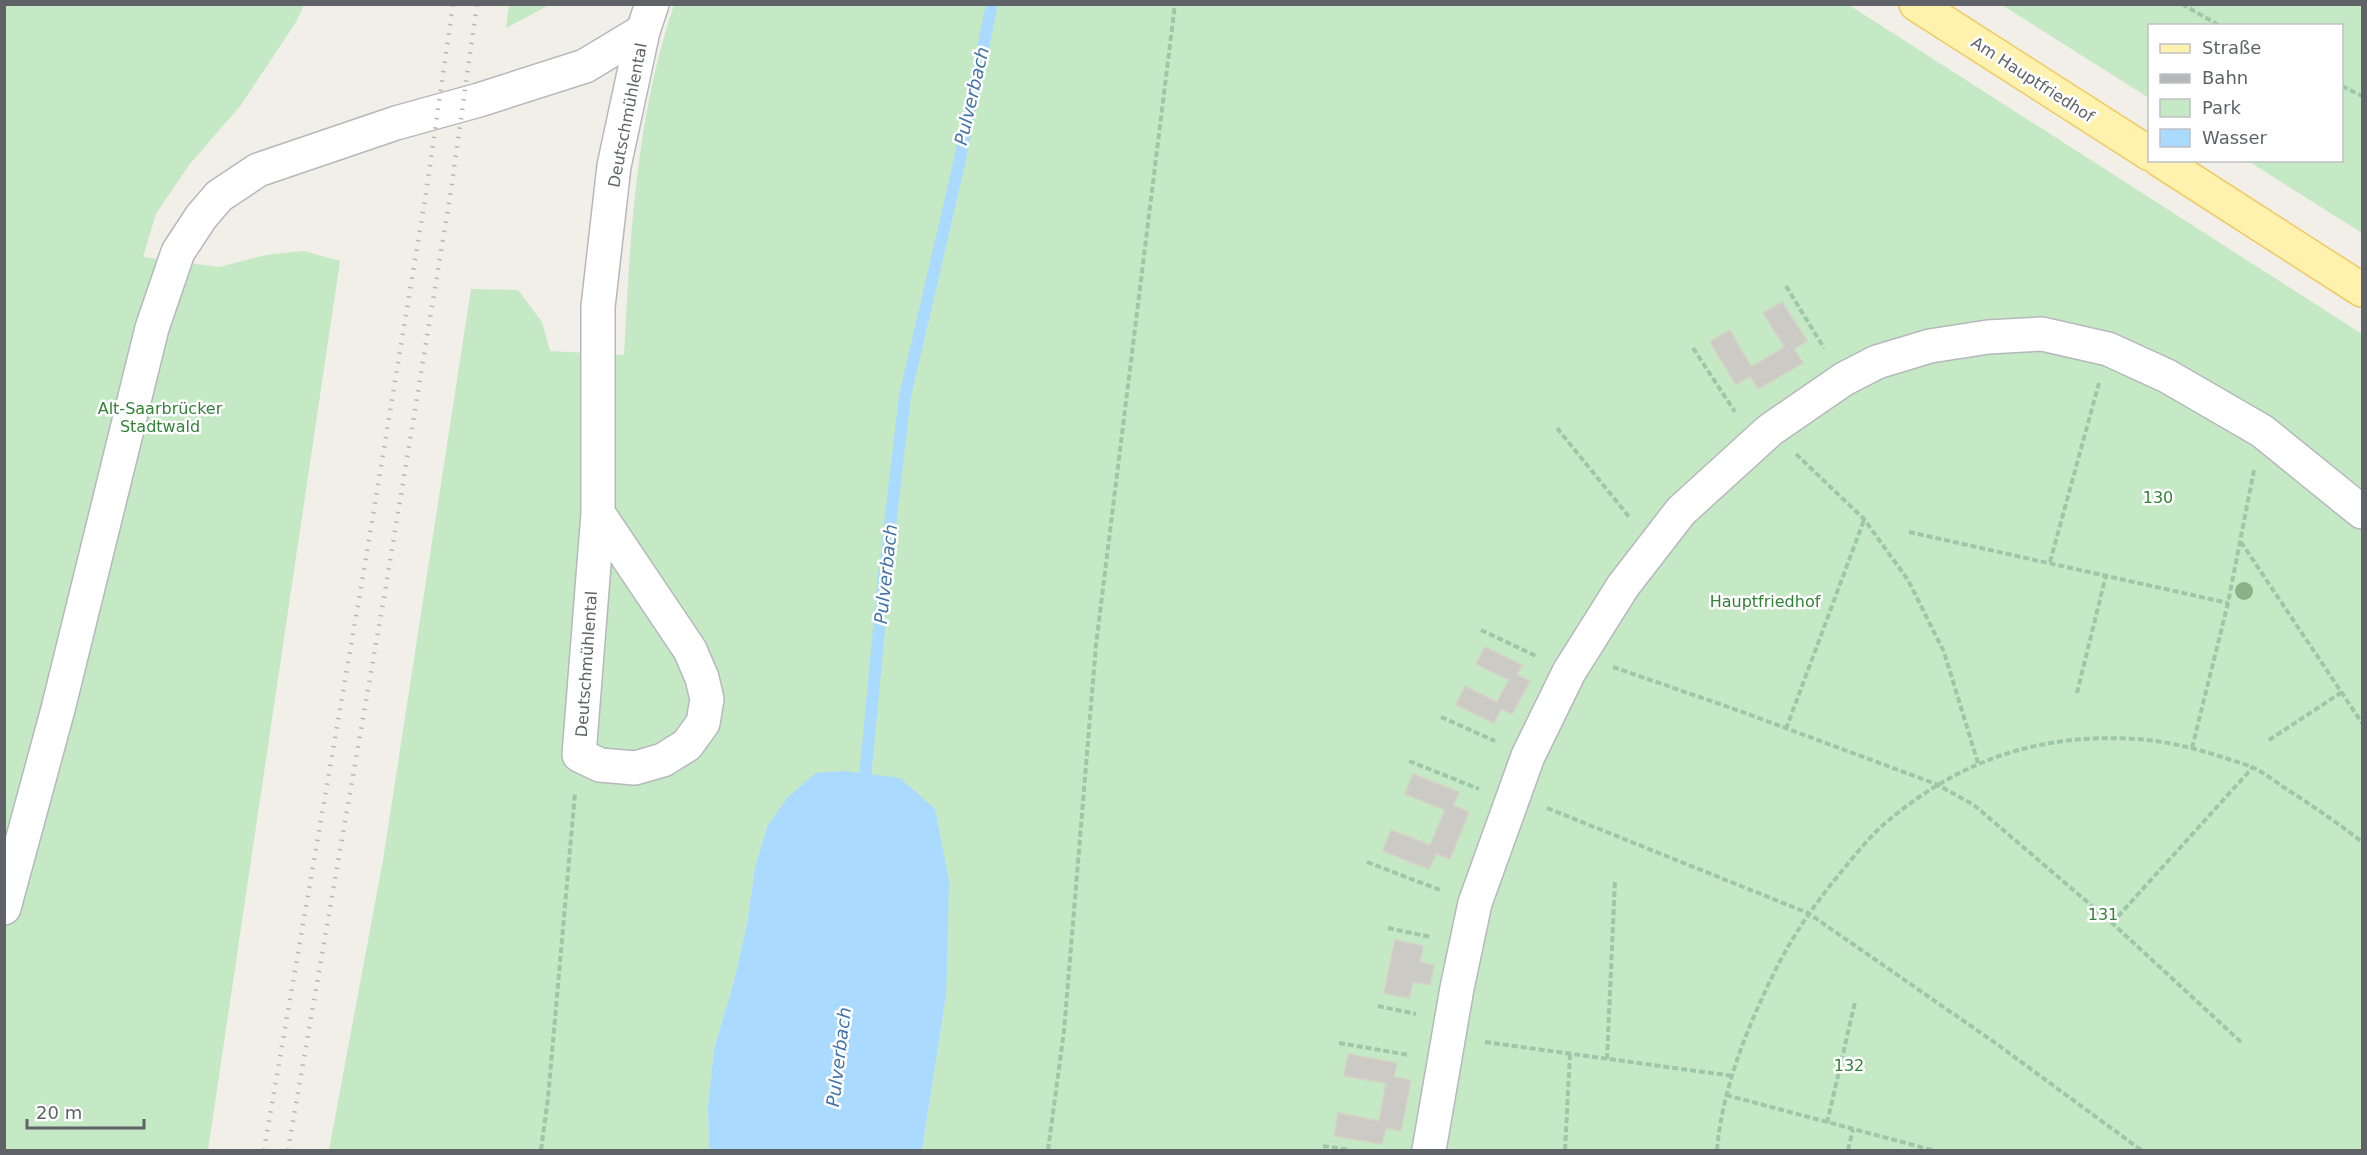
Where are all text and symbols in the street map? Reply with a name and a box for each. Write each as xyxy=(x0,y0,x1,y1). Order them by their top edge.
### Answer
legend xyxy=(2148,24,2343,162)
street label: Am Hauptfriedhof xyxy=(1968,33,2098,126)
text: Straße xyxy=(2202,37,2261,58)
street label: Deutschmühlental xyxy=(604,41,651,189)
water label: Pulverbach xyxy=(950,45,993,147)
text: Bahn xyxy=(2202,67,2248,88)
text: Park xyxy=(2202,97,2241,118)
text: Wasser xyxy=(2202,127,2268,148)
park label: Alt-Saarbrücker Stadtwald xyxy=(98,399,223,436)
park label: 130 xyxy=(2143,488,2173,507)
water label: Pulverbach xyxy=(870,523,901,625)
street label: Deutschmühlental xyxy=(572,590,601,738)
park label: Hauptfriedhof xyxy=(1710,592,1821,611)
park label: 131 xyxy=(2088,905,2118,924)
water label: Pulverbach xyxy=(822,1006,855,1108)
park label: 132 xyxy=(1834,1056,1864,1075)
scale bar xyxy=(27,1092,144,1130)
text: 20 m xyxy=(36,1102,82,1123)

